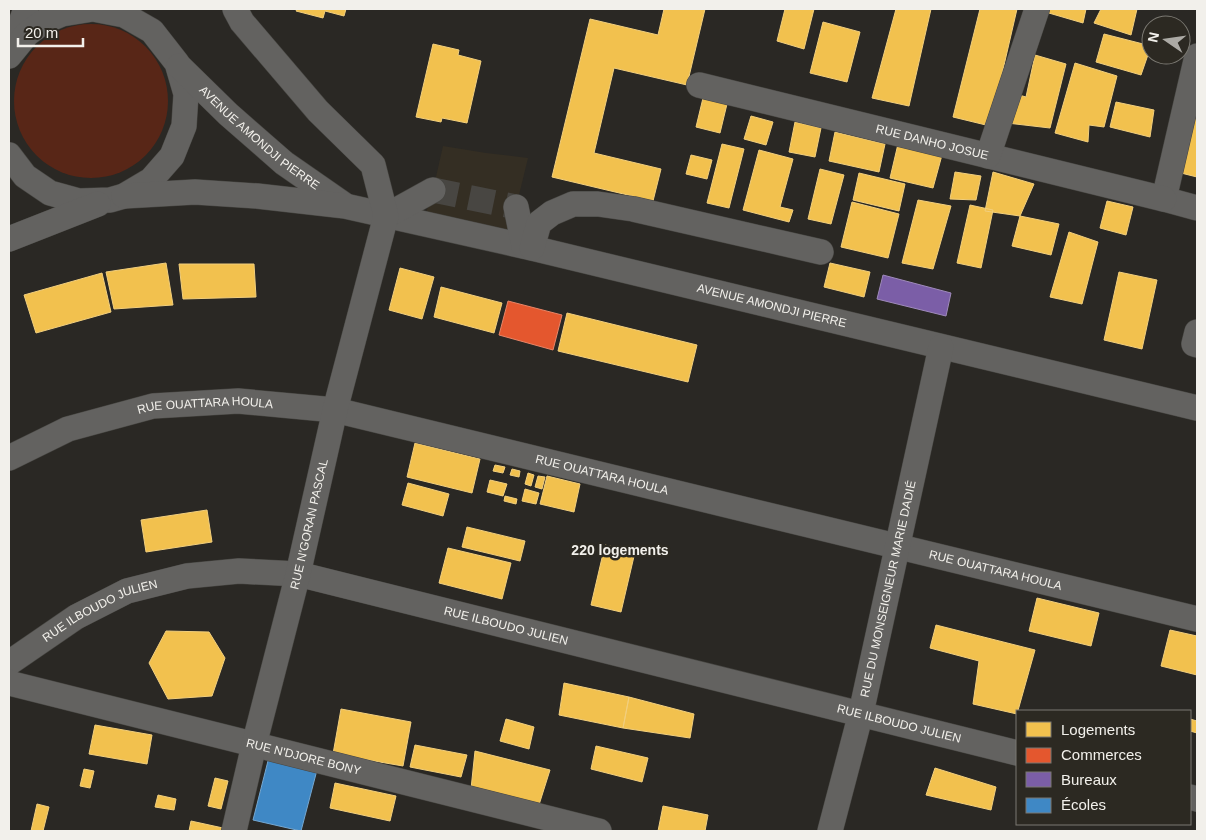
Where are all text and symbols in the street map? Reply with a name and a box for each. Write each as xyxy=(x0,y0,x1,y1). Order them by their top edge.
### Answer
scale bar xyxy=(18,15,82,47)
north arrow xyxy=(1141,15,1191,65)
text: 20 m xyxy=(25,24,58,41)
text: N xyxy=(1144,30,1162,44)
street label: AVENUE AMONDJI PIERRE xyxy=(196,83,322,193)
street label: RUE DANHO JOSUE xyxy=(874,122,990,163)
street label: AVENUE AMONDJI PIERRE xyxy=(696,281,848,330)
street label: RUE OUATTARA HOULA xyxy=(136,394,274,417)
street label: RUE OUATTARA HOULA xyxy=(534,452,670,498)
street label: RUE N'GORAN PASCAL xyxy=(287,457,331,591)
street label: RUE DU MONSEIGNEUR MARIE DADIÉ xyxy=(858,479,919,699)
district label: 220 logements xyxy=(571,542,669,558)
street label: RUE OUATTARA HOULA xyxy=(928,547,1063,593)
street label: RUE ILBOUDO JULIEN xyxy=(40,577,159,645)
street label: RUE ILBOUDO JULIEN xyxy=(442,604,570,648)
street label: RUE ILBOUDO JULIEN xyxy=(835,701,963,746)
legend xyxy=(1016,710,1191,825)
text: Logements xyxy=(1061,721,1135,738)
street label: RUE N'DJORE BONY xyxy=(245,736,362,778)
text: Commerces xyxy=(1061,746,1142,763)
text: Bureaux xyxy=(1061,771,1117,788)
text: Écoles xyxy=(1061,796,1106,813)

